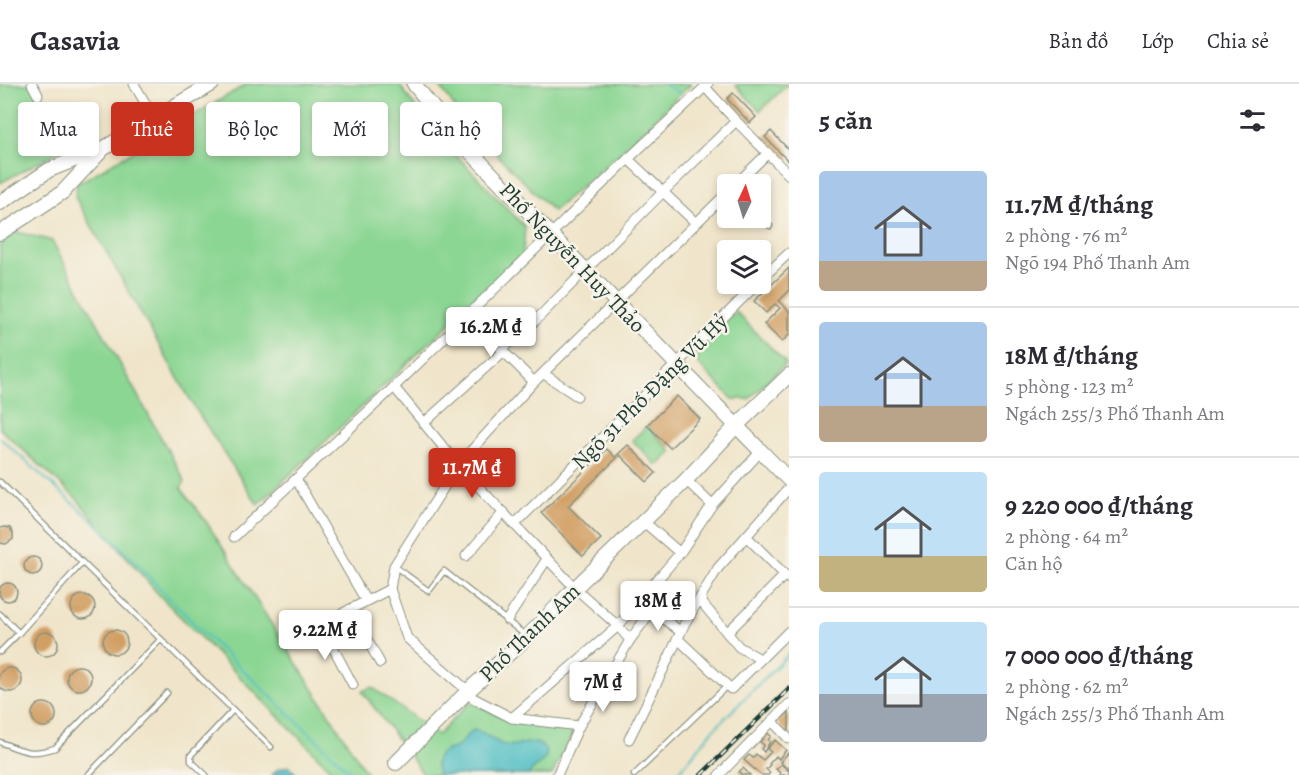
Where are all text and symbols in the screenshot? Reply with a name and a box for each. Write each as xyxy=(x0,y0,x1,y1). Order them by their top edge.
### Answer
text: Casavia xyxy=(30,22,120,60)
text: Bản đồ xyxy=(1049,27,1108,55)
text: Lớp xyxy=(1141,27,1174,55)
text: Chia sẻ xyxy=(1207,27,1269,55)
chip: Mua xyxy=(18,102,99,156)
chip: Thuê xyxy=(111,102,194,156)
chip: Bộ lọc xyxy=(206,102,300,156)
chip: Mới xyxy=(312,102,388,156)
chip: Căn hộ xyxy=(400,102,502,156)
text: 5 căn xyxy=(819,103,873,138)
icon: filters xyxy=(1236,104,1269,137)
north arrow xyxy=(717,174,771,228)
map controls xyxy=(717,174,771,294)
street label: Phố Nguyễn Huy Thảo xyxy=(492,176,652,340)
text: 11.7M ₫/tháng xyxy=(1005,187,1153,222)
icon: home xyxy=(867,195,939,267)
text: 2 phòng · 76 m² xyxy=(1005,222,1127,249)
button: layers xyxy=(717,240,771,294)
text: Ngõ 194 Phố Thanh Am xyxy=(1005,249,1190,276)
pin: 16.2M ₫ xyxy=(436,307,546,358)
street label: Ngõ 31 Phố Đặng Vũ Hỷ xyxy=(565,307,735,476)
text: 16.2M ₫ xyxy=(460,313,522,340)
text: 18M ₫/tháng xyxy=(1005,338,1138,373)
icon: home xyxy=(867,346,939,418)
text: 5 phòng · 123 m² xyxy=(1005,373,1133,400)
text: Ngách 255/3 Phố Thanh Am xyxy=(1005,400,1225,427)
pin: 11.7M ₫ xyxy=(417,448,527,499)
text: 11.7M ₫ xyxy=(443,454,501,481)
text: 9 220 000 ₫/tháng xyxy=(1005,488,1193,523)
icon: home xyxy=(867,496,939,568)
text: 2 phòng · 64 m² xyxy=(1005,523,1128,550)
text: Căn hộ xyxy=(1005,550,1062,577)
street label: Phố Thanh Am xyxy=(472,577,587,689)
pin: 18M ₫ xyxy=(616,581,700,632)
text: 18M ₫ xyxy=(634,587,682,614)
pin: 9.22M ₫ xyxy=(270,610,380,661)
text: 9.22M ₫ xyxy=(293,616,357,643)
text: 7 000 000 ₫/tháng xyxy=(1005,638,1193,673)
icon: home xyxy=(867,646,939,718)
pin: 7M ₫ xyxy=(567,662,639,713)
text: 7M ₫ xyxy=(583,668,623,695)
text: 2 phòng · 62 m² xyxy=(1005,673,1128,700)
text: Ngách 255/3 Phố Thanh Am xyxy=(1005,700,1225,727)

